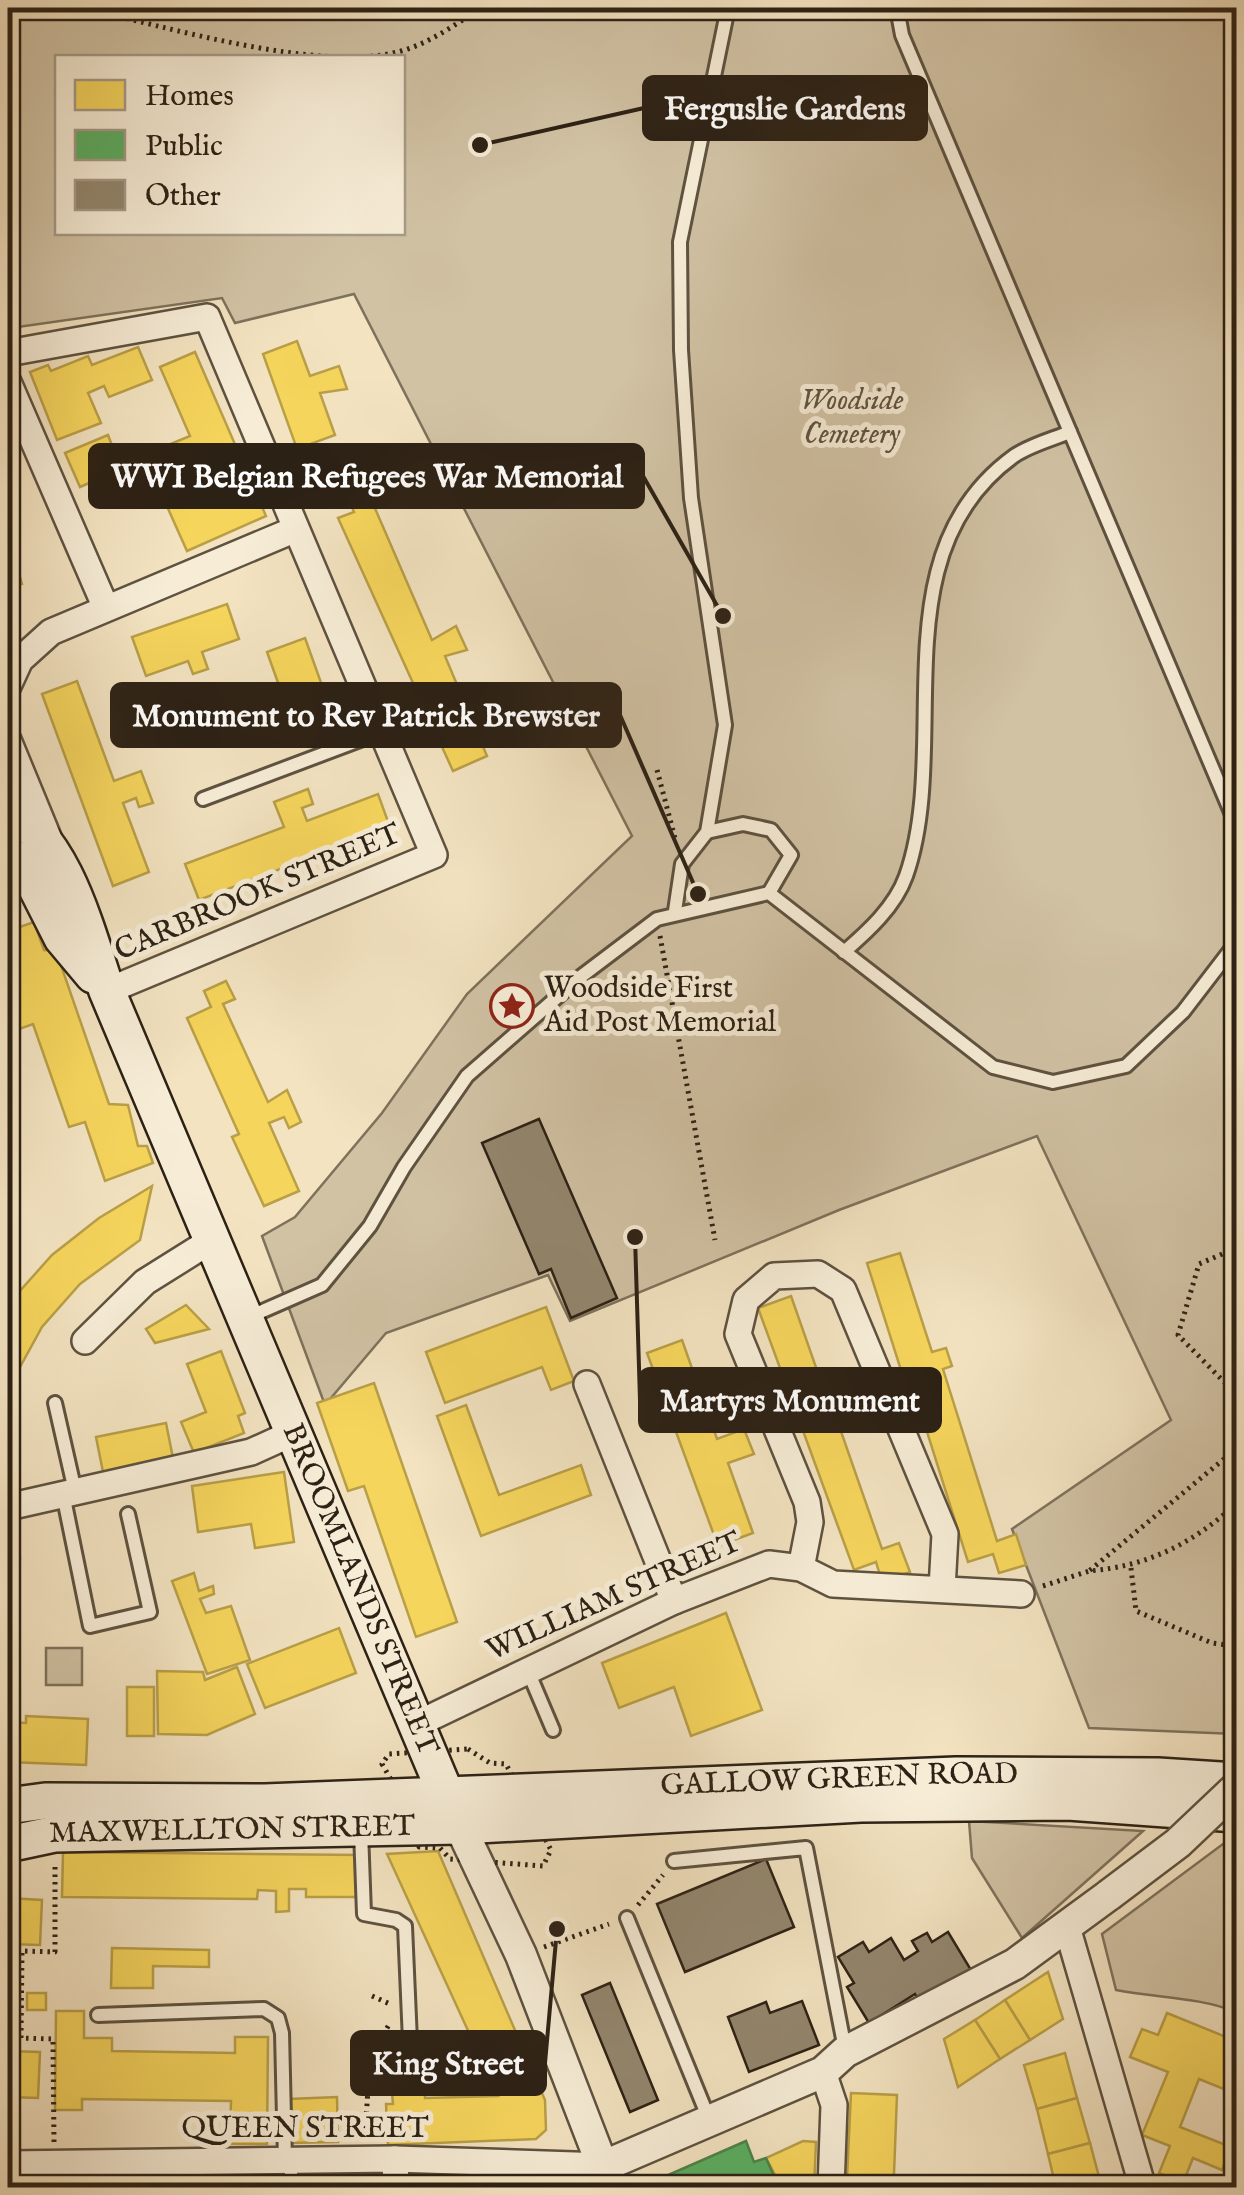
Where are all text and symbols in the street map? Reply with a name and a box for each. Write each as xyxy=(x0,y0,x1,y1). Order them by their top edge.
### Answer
legend xyxy=(55,55,405,235)
callout: Ferguslie Gardens xyxy=(644,77,926,139)
text: Homes xyxy=(145,78,234,116)
text: Ferguslie Gardens xyxy=(664,90,906,131)
text: Public xyxy=(145,128,223,166)
text: Other xyxy=(145,178,221,216)
park label: Woodside Cemetery xyxy=(800,382,904,454)
callout: WWI Belgian Refugees War Memorial xyxy=(90,445,643,507)
text: WWI Belgian Refugees War Memorial xyxy=(110,458,624,499)
callout: Monument to Rev Patrick Brewster xyxy=(112,684,620,746)
text: Monument to Rev Patrick Brewster xyxy=(132,697,600,738)
street label: CARBROOK STREET xyxy=(109,815,407,970)
place label: Woodside First Aid Post Memorial xyxy=(543,970,777,1042)
place icon: Woodside First Aid Post Memorial xyxy=(489,983,535,1029)
callout: Martyrs Monument xyxy=(640,1369,940,1431)
text: Martyrs Monument xyxy=(660,1382,920,1423)
street label: BROOMLANDS STREET xyxy=(273,1418,447,1762)
street label: WILLIAM STREET xyxy=(480,1524,748,1670)
street label: GALLOW GREEN ROAD xyxy=(660,1756,1018,1806)
street label: MAXWELLTON STREET xyxy=(49,1808,415,1853)
callout: King Street xyxy=(352,2032,545,2094)
text: King Street xyxy=(372,2045,524,2086)
street label: QUEEN STREET xyxy=(182,2110,429,2148)

